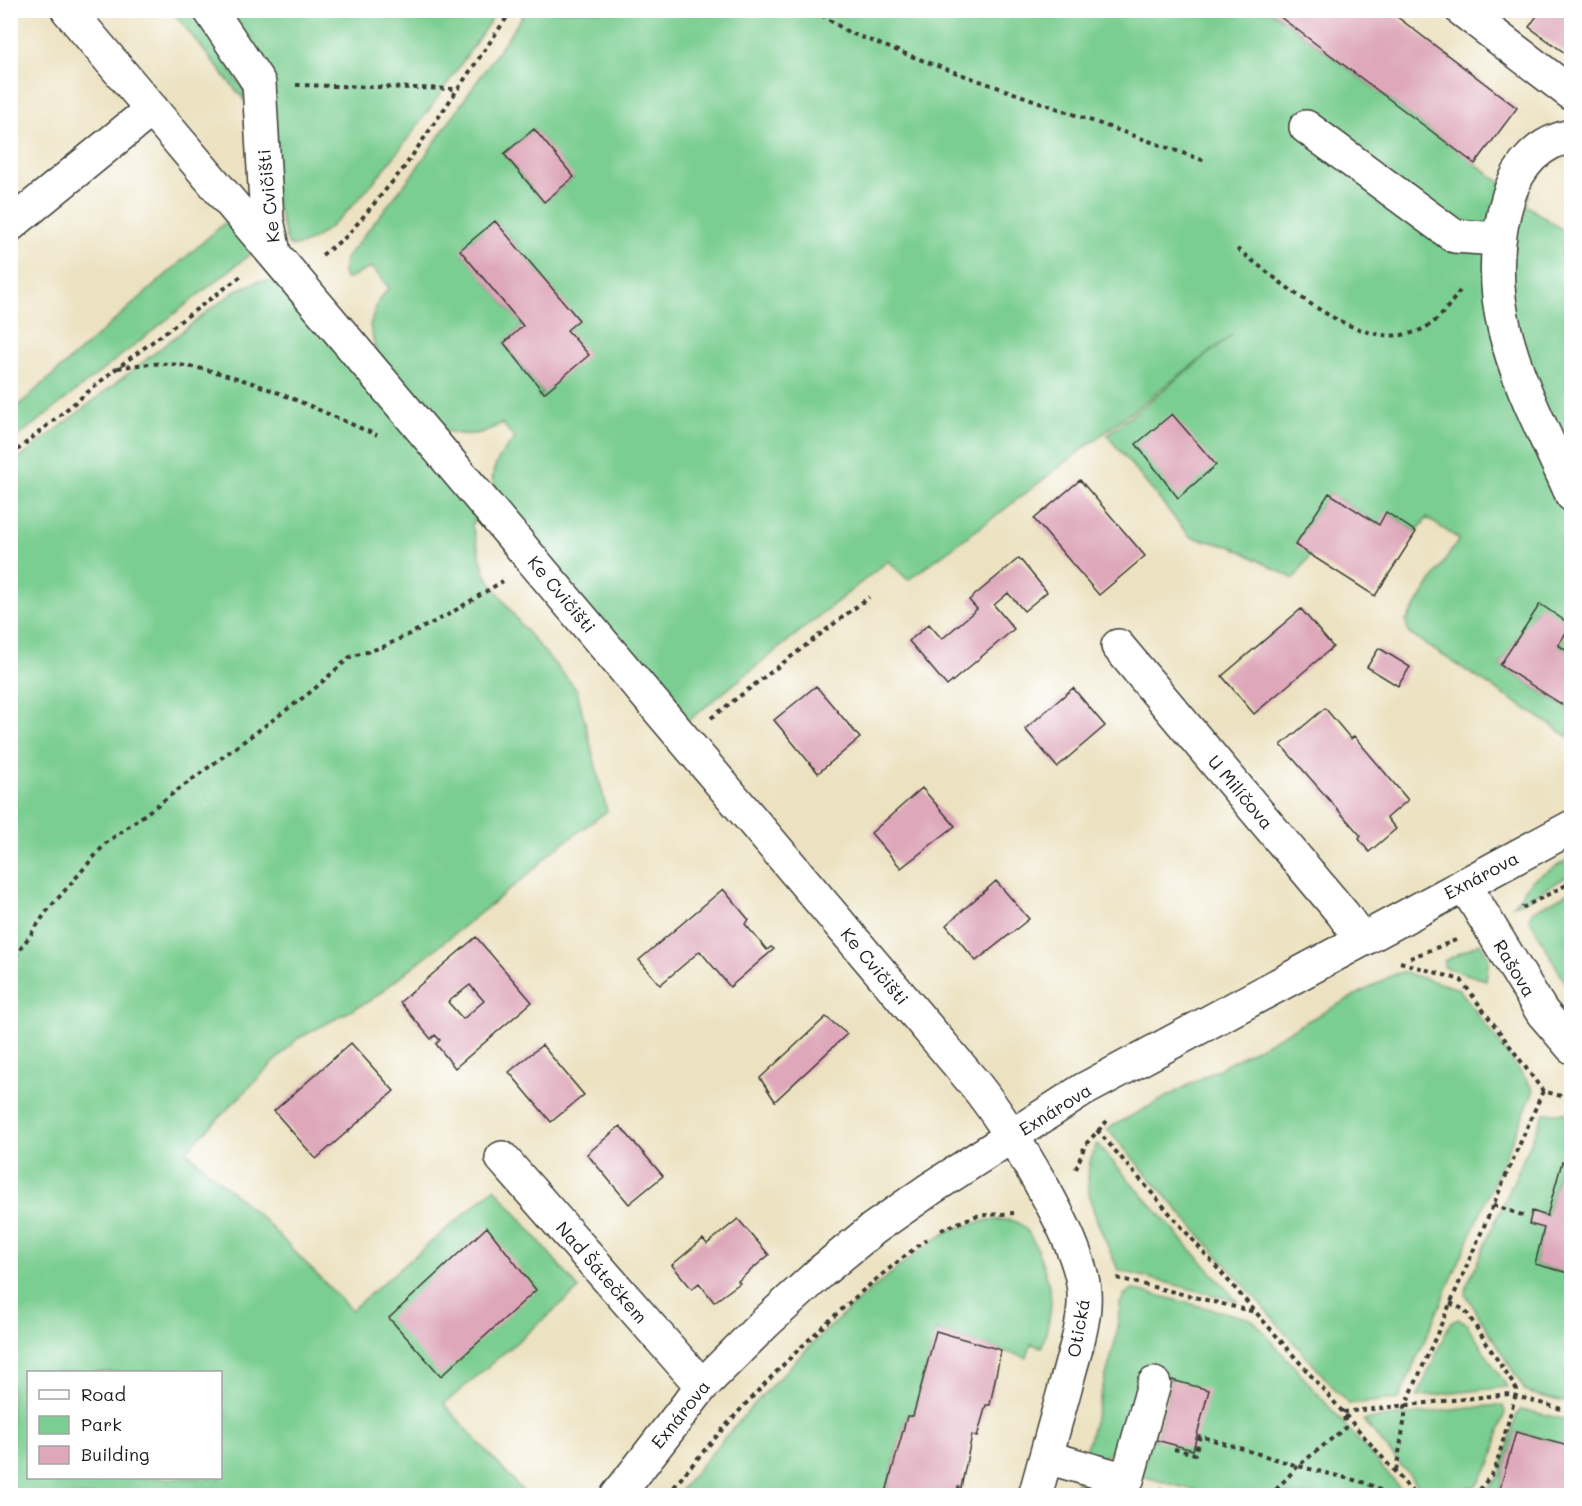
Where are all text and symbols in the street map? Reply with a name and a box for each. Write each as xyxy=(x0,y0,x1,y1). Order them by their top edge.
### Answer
street label: Ke Cvičišti xyxy=(251,148,285,244)
street label: Ke Cvičišti xyxy=(523,550,601,638)
street label: U Milíčova xyxy=(1203,750,1279,834)
street label: Exnárova xyxy=(1440,845,1522,905)
street label: Ke Cvičišti xyxy=(836,922,914,1010)
street label: Rašova xyxy=(1489,935,1541,1001)
street label: Exnárova xyxy=(1014,1077,1096,1141)
street label: Nad Šátečkem xyxy=(551,1216,653,1328)
street label: Otická xyxy=(1061,1297,1095,1359)
legend xyxy=(27,1371,222,1479)
street label: Exnárova xyxy=(645,1375,715,1453)
text: Road xyxy=(81,1382,126,1406)
text: Park xyxy=(81,1412,122,1436)
text: Building xyxy=(81,1442,149,1466)

